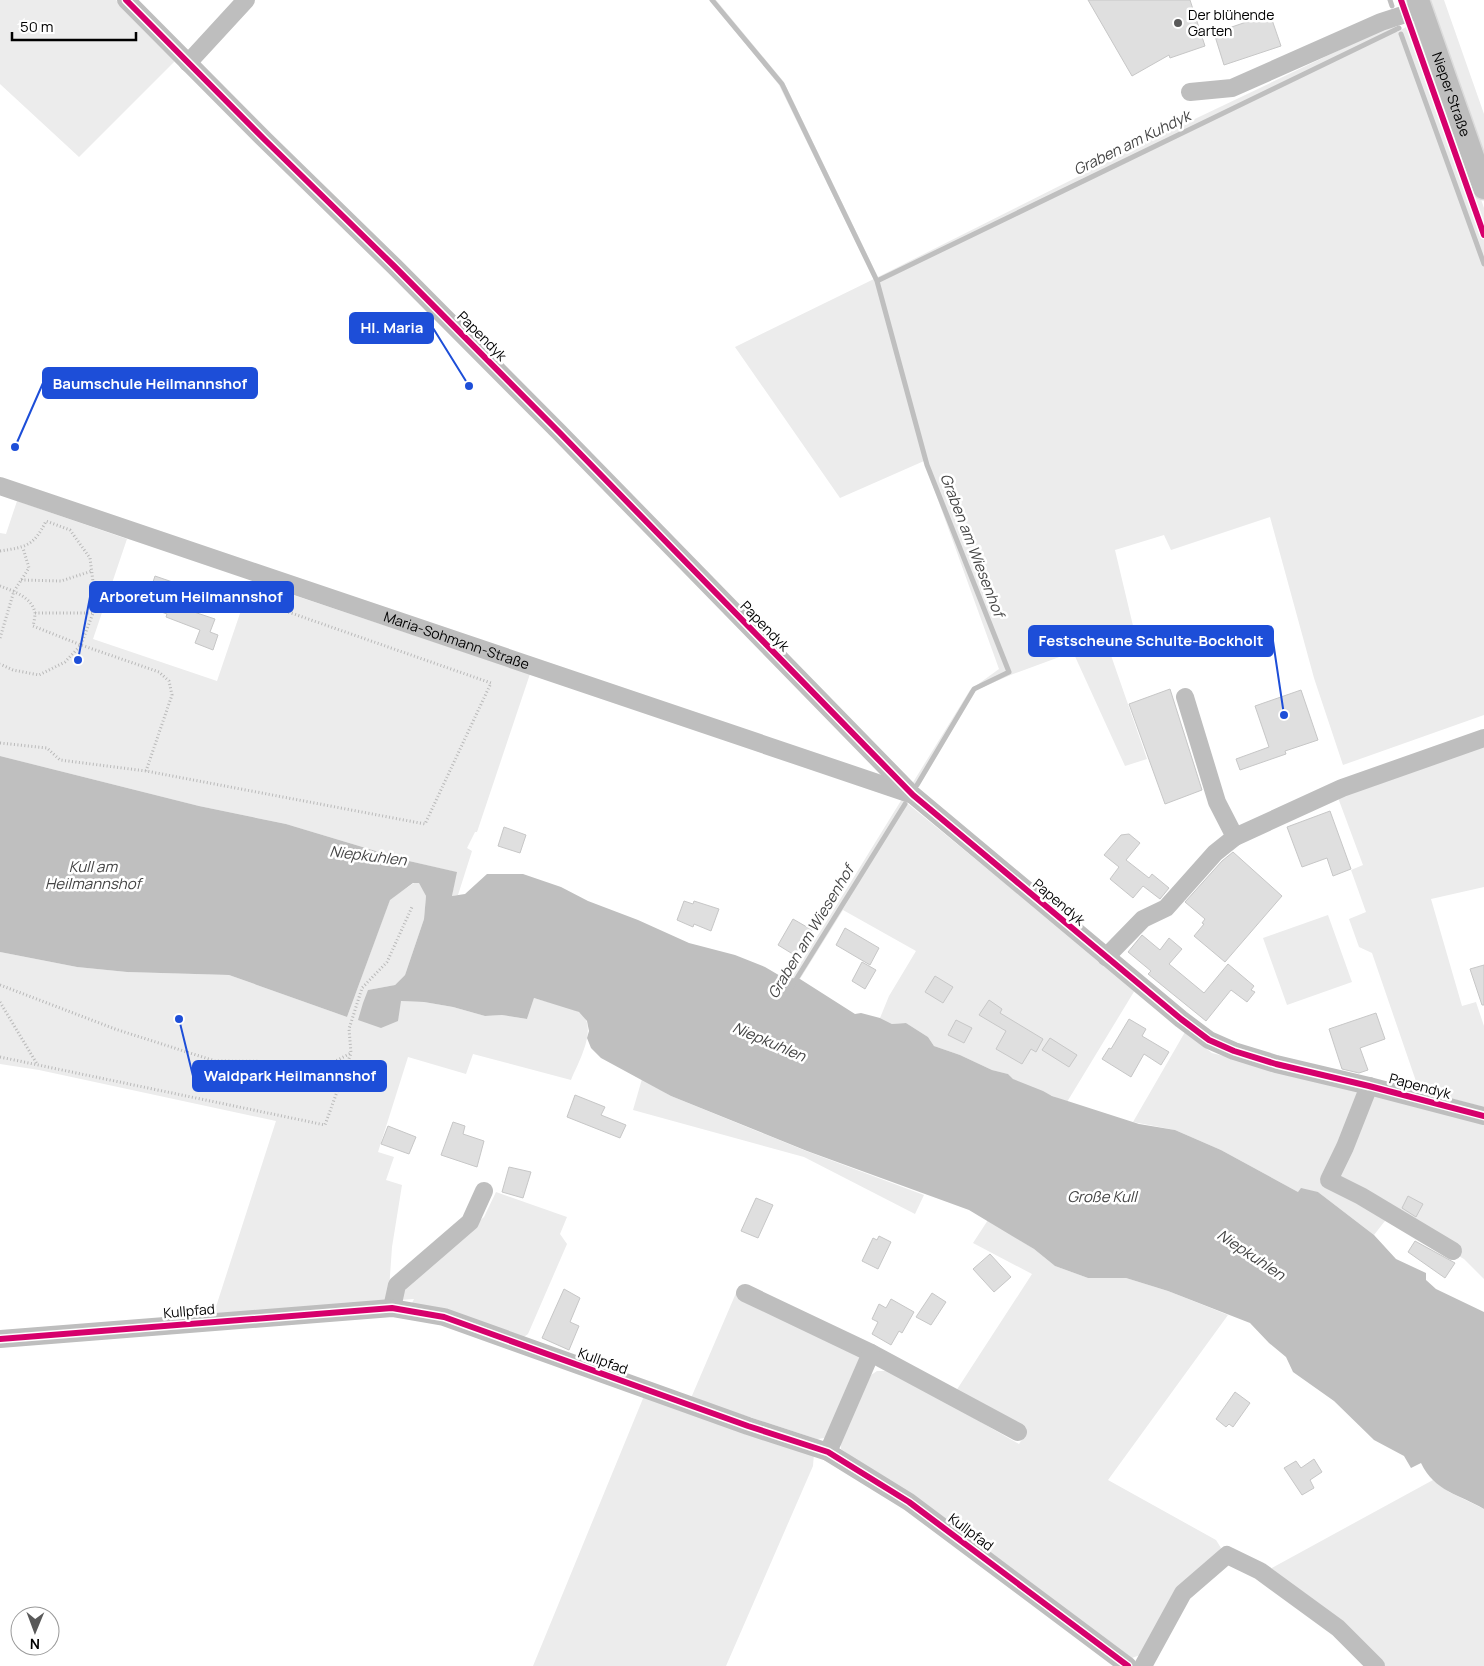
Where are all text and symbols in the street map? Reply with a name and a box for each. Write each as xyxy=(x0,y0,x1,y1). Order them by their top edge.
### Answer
place label: Der blühende Garten xyxy=(1188,5,1274,40)
scale bar xyxy=(12,10,136,42)
text: 50 m xyxy=(20,16,54,37)
marker: Der blühende Garten xyxy=(1172,17,1184,29)
street label: Nieper Straße xyxy=(1428,49,1475,139)
water label: Graben am Kuhdyk xyxy=(1070,104,1196,180)
street label: Papendyk xyxy=(453,307,512,365)
callout: Hl. Maria xyxy=(350,313,433,343)
text: Hl. Maria xyxy=(361,317,423,338)
callout: Baumschule Heilmannshof xyxy=(43,368,257,398)
text: Baumschule Heilmannshof xyxy=(53,373,247,394)
water label: Graben am Wiesenhof xyxy=(935,470,1010,622)
callout: Arboretum Heilmannshof xyxy=(90,582,293,612)
text: Arboretum Heilmannshof xyxy=(99,586,283,607)
street label: Papendyk xyxy=(737,596,795,656)
street label: Maria-Sohmann-Straße xyxy=(381,607,532,673)
callout: Festscheune Schulte-Bockholt xyxy=(1029,626,1273,656)
text: Festscheune Schulte-Bockholt xyxy=(1039,630,1263,651)
water label: Niepkuhlen xyxy=(328,840,409,871)
water label: Kull am Heilmannshof xyxy=(45,856,144,894)
water label: Graben am Wiesenhof xyxy=(762,859,860,1002)
street label: Papendyk xyxy=(1029,874,1090,930)
water label: Niepkuhlen xyxy=(729,1017,810,1067)
callout: Waldpark Heilmannshof xyxy=(193,1061,386,1091)
text: Waldpark Heilmannshof xyxy=(204,1065,377,1086)
street label: Papendyk xyxy=(1387,1068,1454,1103)
water label: Große Kull xyxy=(1067,1186,1139,1207)
water label: Niepkuhlen xyxy=(1213,1224,1290,1286)
street label: Kullpfad xyxy=(162,1299,216,1322)
street label: Kullpfad xyxy=(576,1343,631,1378)
street label: Kullpfad xyxy=(945,1508,998,1555)
north arrow xyxy=(10,1606,60,1656)
text: N xyxy=(30,1635,40,1654)

